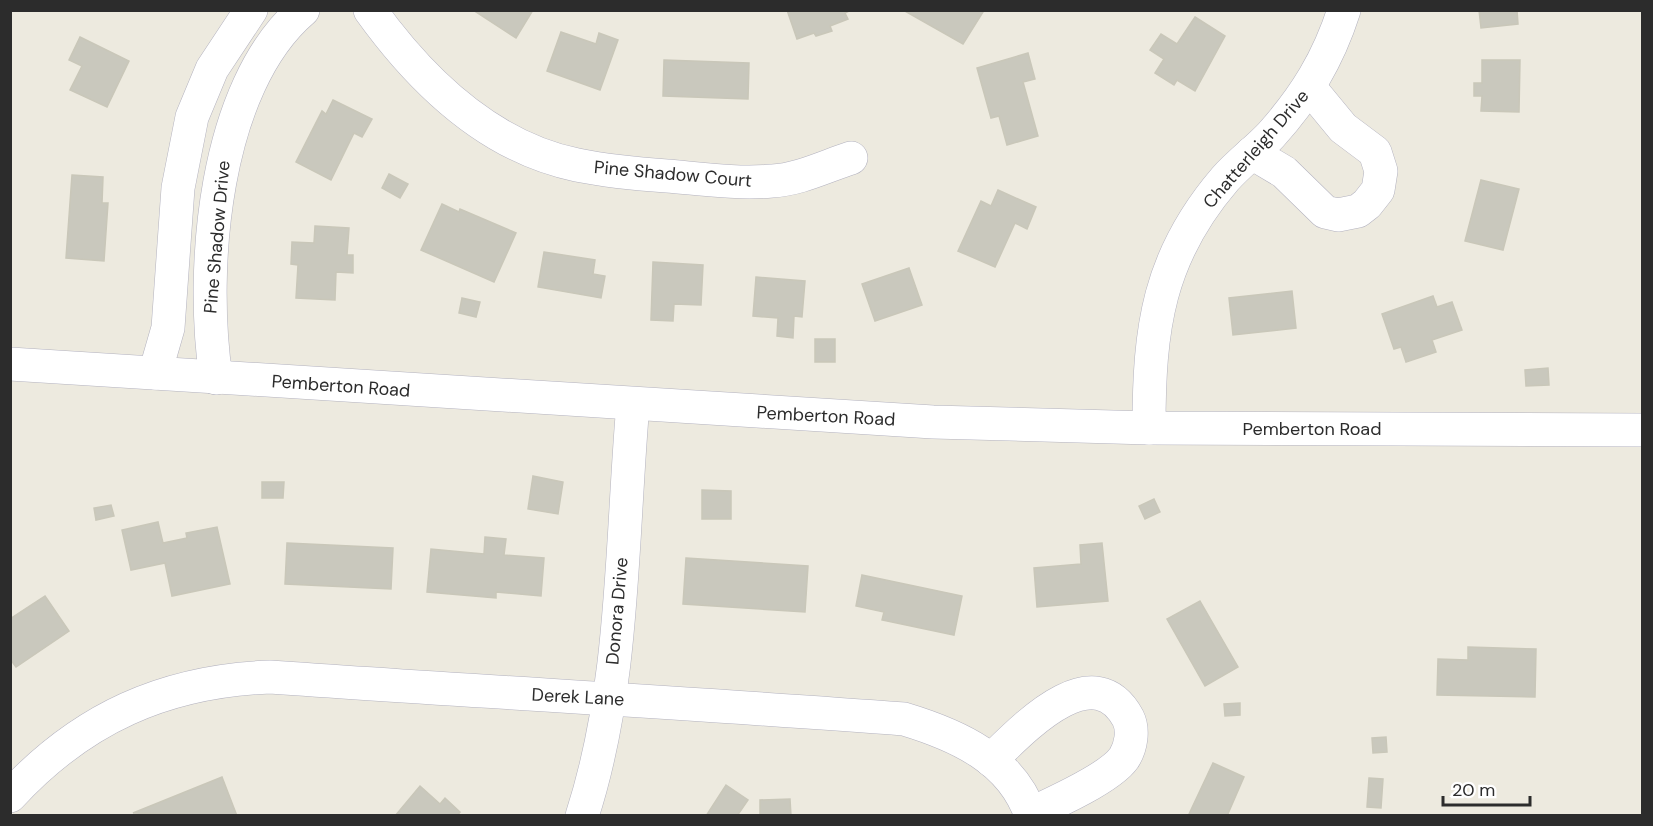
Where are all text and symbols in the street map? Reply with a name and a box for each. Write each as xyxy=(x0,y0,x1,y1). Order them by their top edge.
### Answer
street label: Chatterleigh Drive xyxy=(1198,85,1314,213)
street label: Pine Shadow Court xyxy=(593,155,753,193)
street label: Pine Shadow Drive xyxy=(198,160,236,314)
street label: Pemberton Road xyxy=(271,369,411,403)
street label: Pemberton Road xyxy=(756,400,896,432)
street label: Pemberton Road xyxy=(1243,417,1381,441)
street label: Donora Drive xyxy=(600,556,634,666)
street label: Derek Lane xyxy=(531,683,625,711)
scale bar xyxy=(1443,769,1530,807)
text: 20 m xyxy=(1452,778,1495,802)

